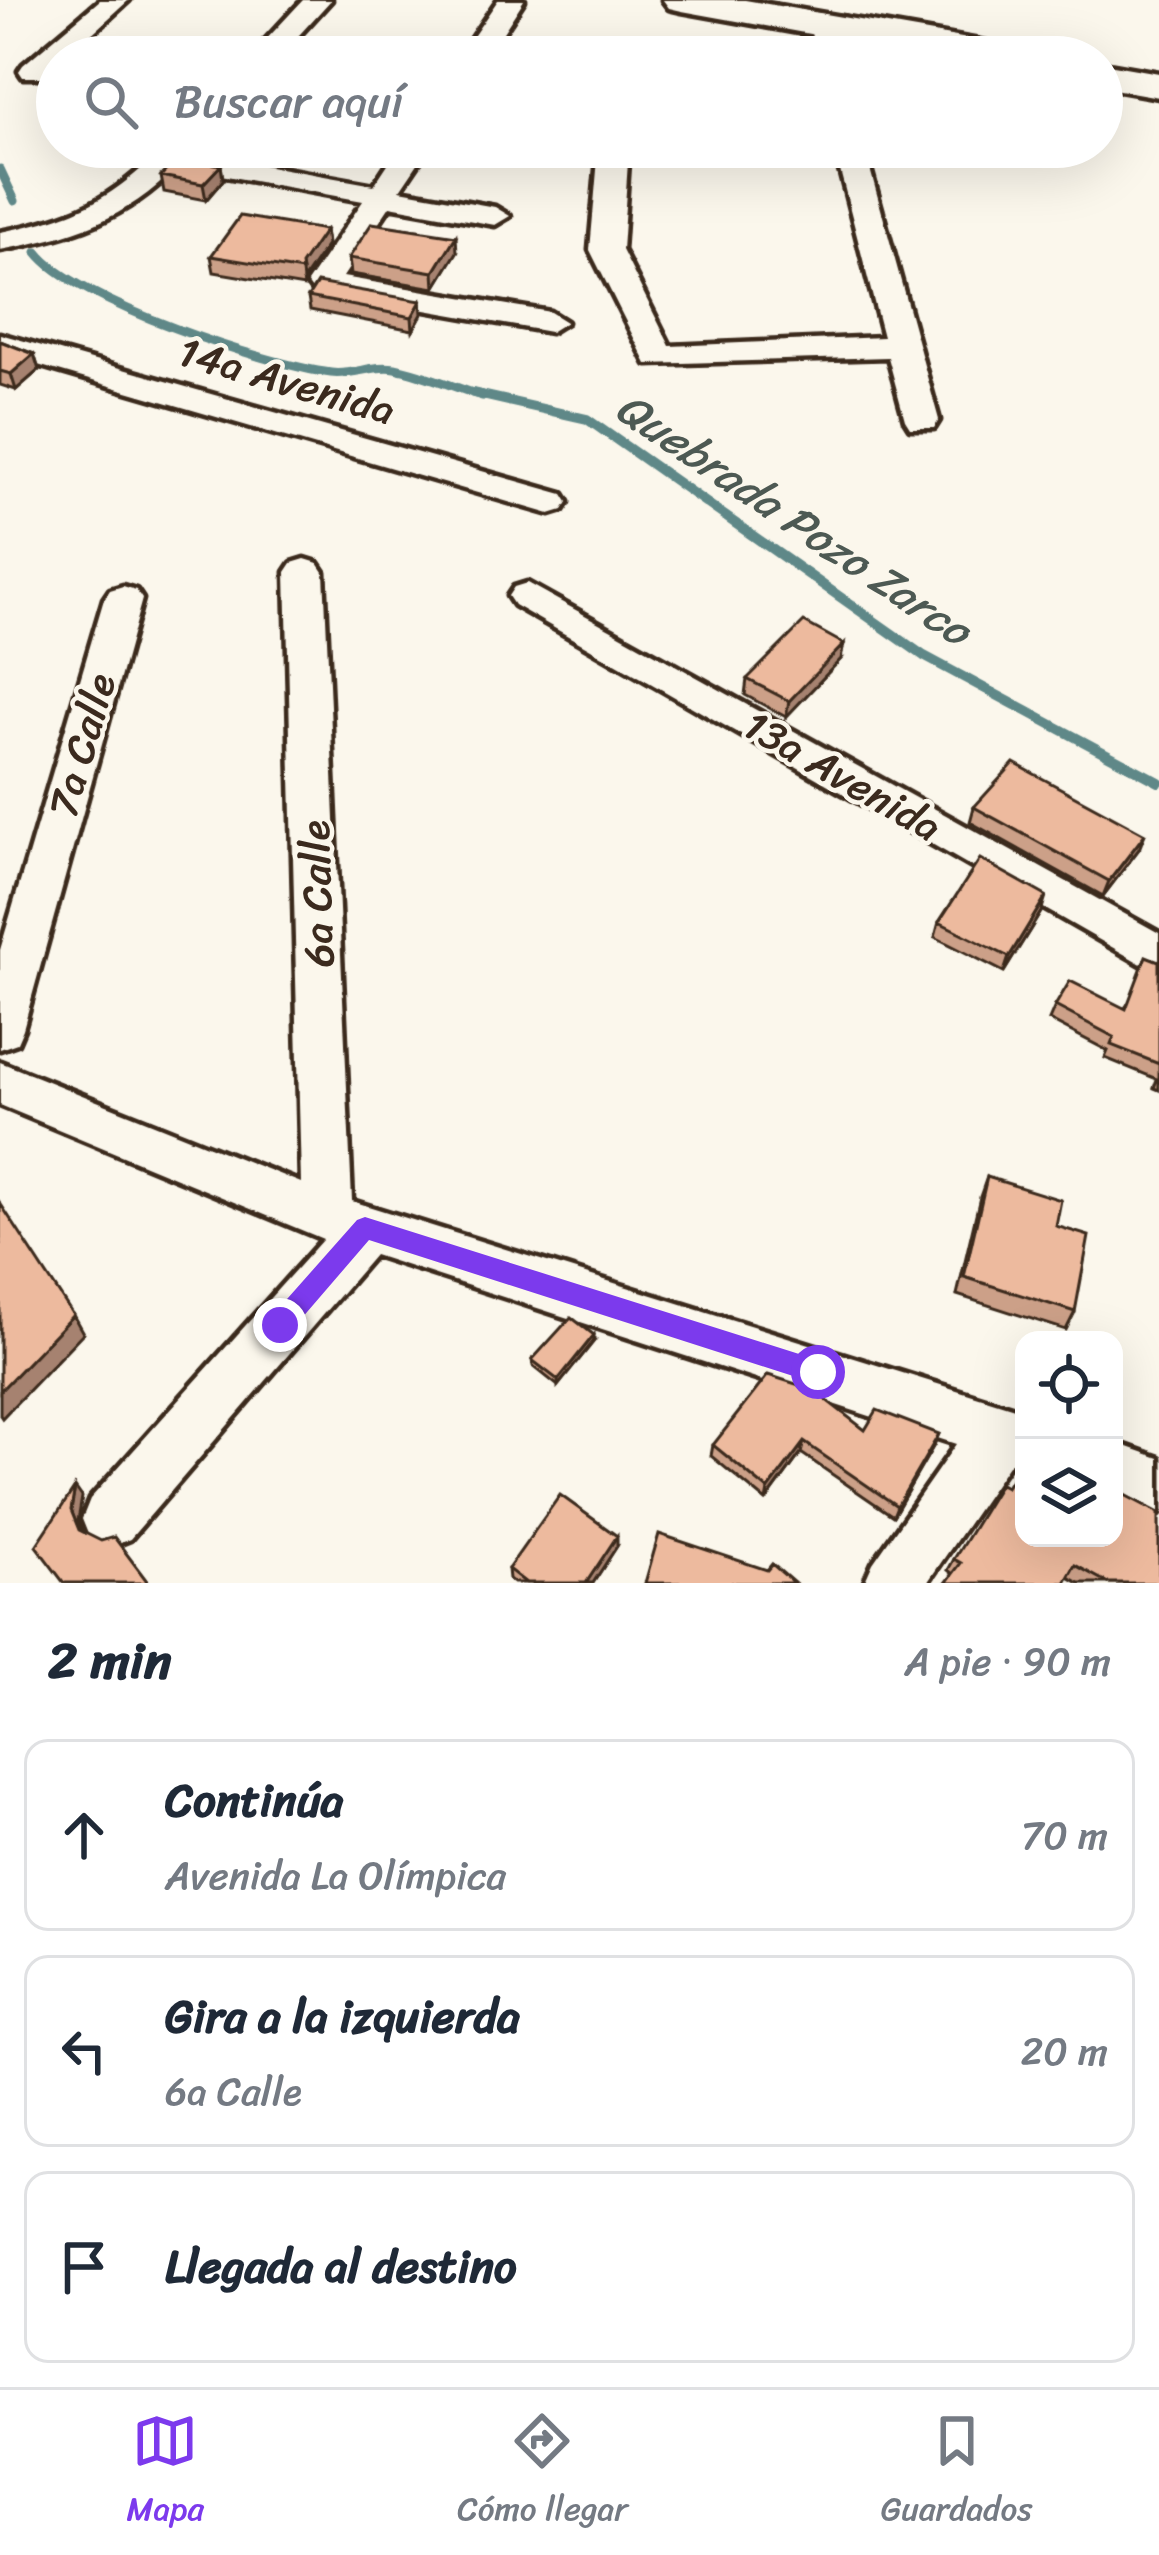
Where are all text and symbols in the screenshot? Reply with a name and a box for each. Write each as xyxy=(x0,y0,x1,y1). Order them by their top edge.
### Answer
search box xyxy=(36,36,1123,168)
text: Buscar aquí xyxy=(174,62,403,142)
icon: search xyxy=(78,69,144,135)
street label: 14a Avenida xyxy=(170,315,404,447)
water label: Quebrada Pozo Zarco xyxy=(599,369,991,670)
street label: 7a Calle xyxy=(26,664,138,826)
street label: 13a Avenida xyxy=(729,689,956,863)
street label: 6a Calle xyxy=(277,819,357,969)
route end xyxy=(253,1298,307,1352)
map controls xyxy=(1015,1331,1123,1547)
button: locate xyxy=(1015,1331,1123,1439)
route start xyxy=(791,1345,845,1399)
button: layers xyxy=(1015,1439,1123,1547)
text: 2 min xyxy=(48,1616,171,1706)
text: A pie · 90 m xyxy=(904,1627,1111,1696)
text: Continúa xyxy=(165,1761,343,1841)
text: 70 m xyxy=(1021,1801,1108,1870)
icon: ahead xyxy=(51,1802,117,1868)
text: Avenida La Olímpica xyxy=(165,1841,506,1910)
text: Gira a la izquierda xyxy=(165,1977,520,2057)
text: 20 m xyxy=(1021,2017,1108,2086)
icon: left xyxy=(51,2018,117,2084)
text: 6a Calle xyxy=(165,2057,302,2126)
text: Llegada al destino xyxy=(165,2227,517,2307)
icon: arrive xyxy=(51,2234,117,2300)
tab: Mapa xyxy=(127,2408,204,2538)
tab: Cómo llegar xyxy=(457,2408,628,2538)
tab: Guardados xyxy=(881,2408,1032,2538)

